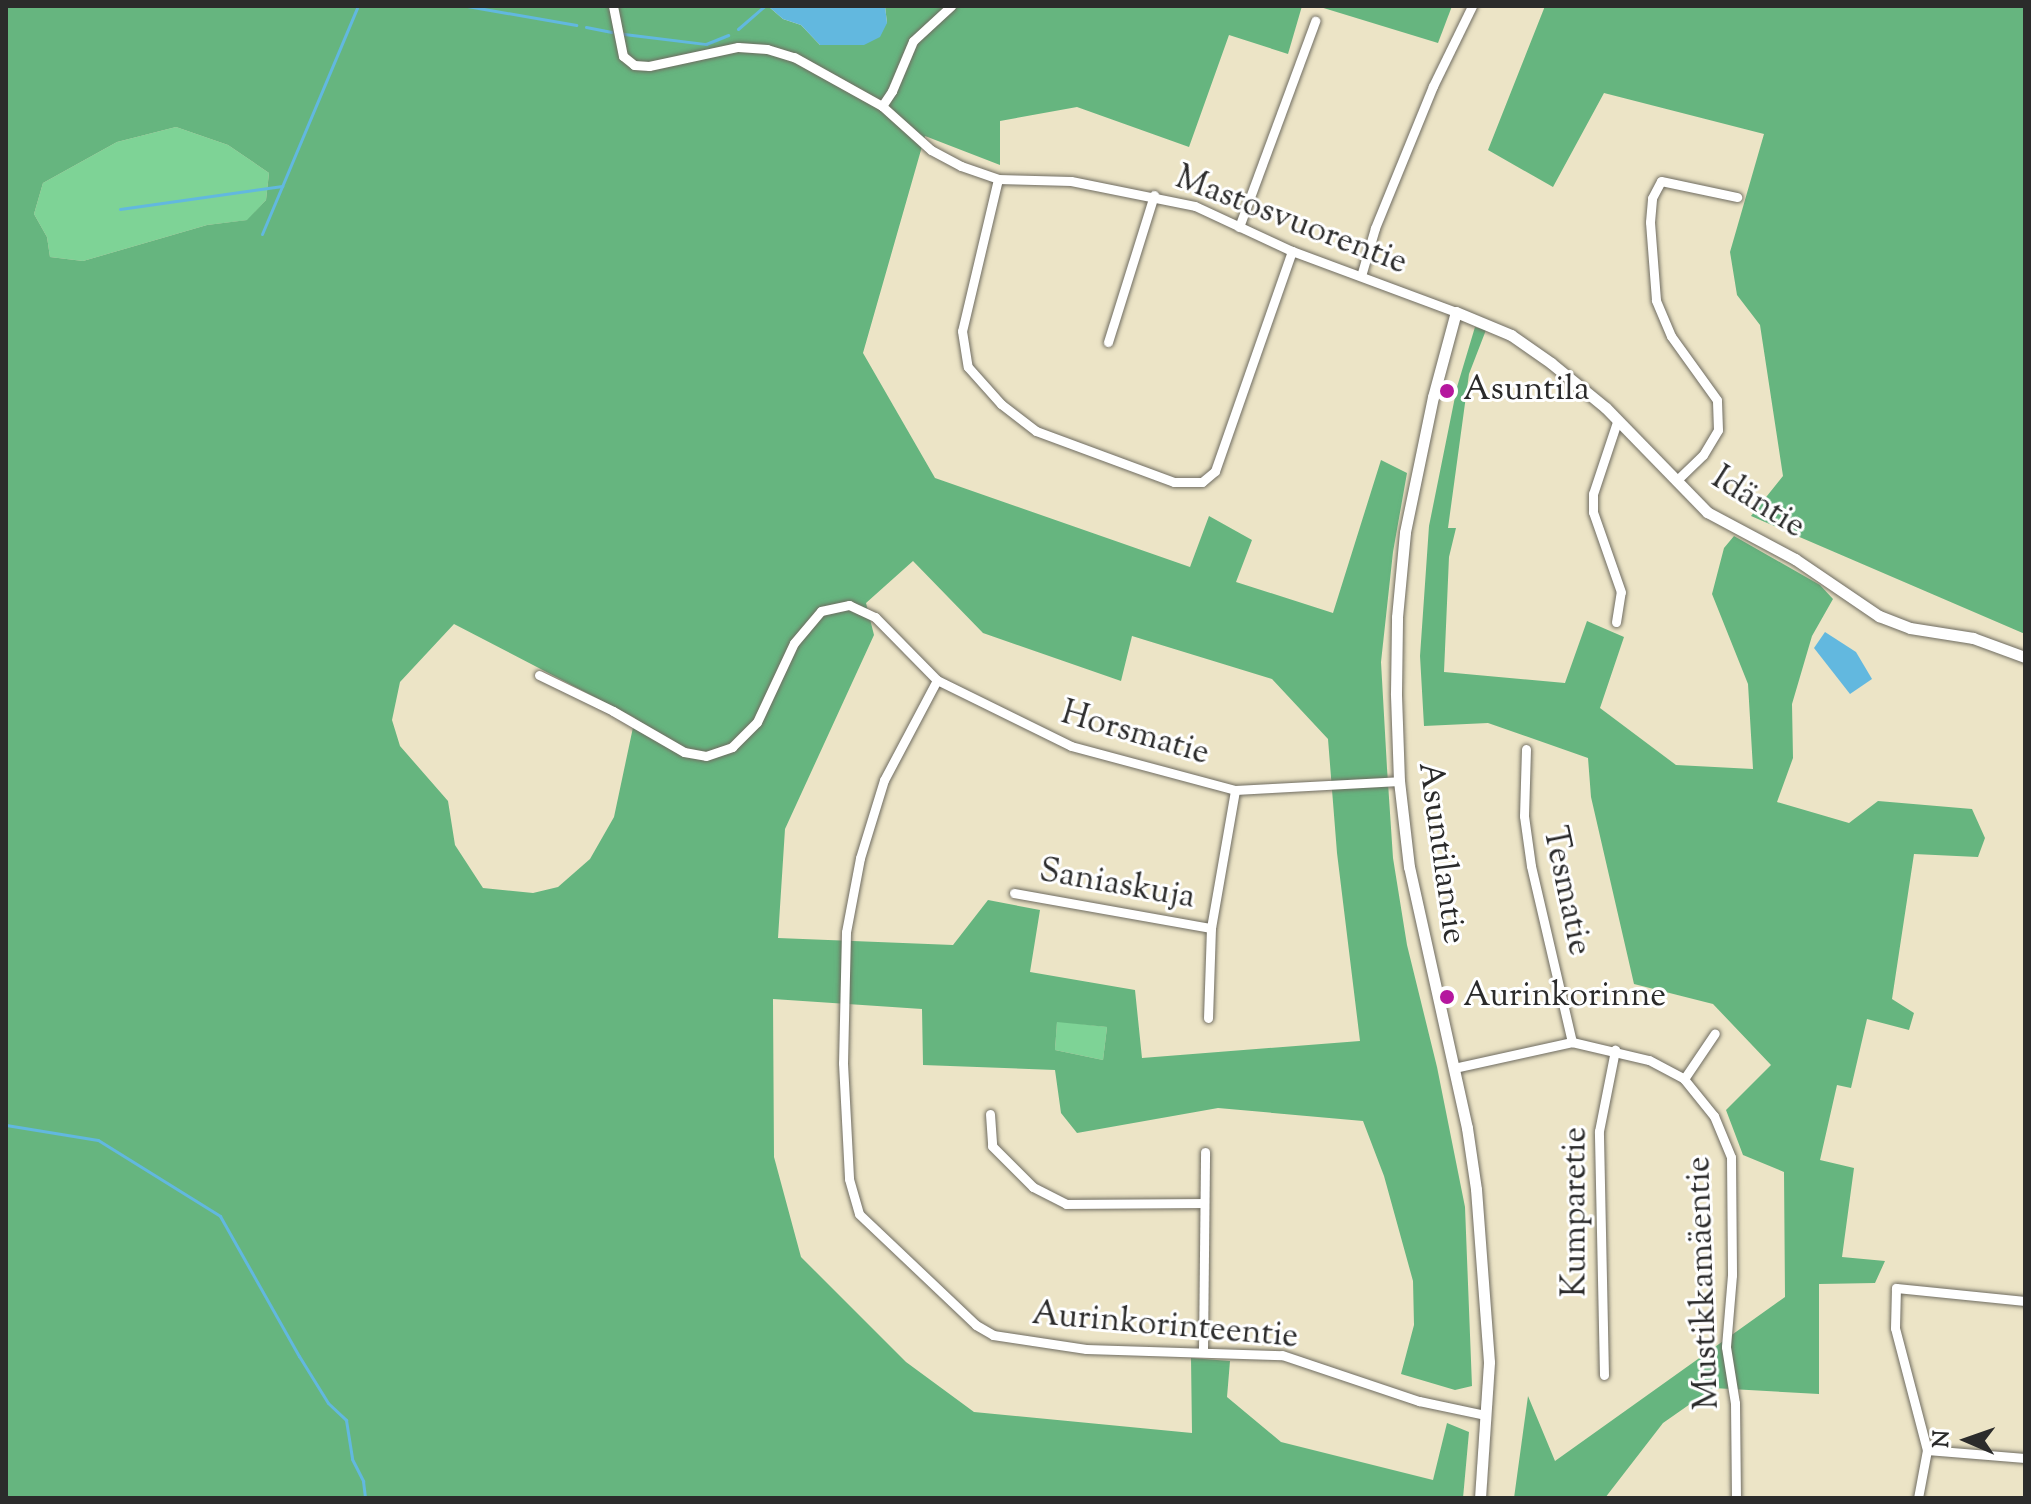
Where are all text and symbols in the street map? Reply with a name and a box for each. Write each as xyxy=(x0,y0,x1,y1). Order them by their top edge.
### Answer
street label: Mastosvuorentie xyxy=(1169,158,1413,284)
place label: Asuntila xyxy=(1463,371,1590,411)
marker: Asuntila xyxy=(1438,382,1456,400)
street label: Idäntie xyxy=(1704,458,1812,548)
street label: Horsmatie xyxy=(1056,693,1214,775)
street label: Asuntilantie xyxy=(1408,759,1474,947)
street label: Tesmatie xyxy=(1532,823,1600,959)
street label: Saniaskuja xyxy=(1036,851,1198,919)
place label: Aurinkorinne xyxy=(1463,977,1666,1017)
marker: Aurinkorinne xyxy=(1438,988,1456,1006)
street label: Kumparetie xyxy=(1556,1127,1596,1297)
street label: Mustikkamäentie xyxy=(1679,1156,1729,1410)
street label: Aurinkorinteentie xyxy=(1030,1294,1300,1358)
north arrow xyxy=(1927,1400,2007,1480)
text: N xyxy=(1927,1430,1959,1448)

